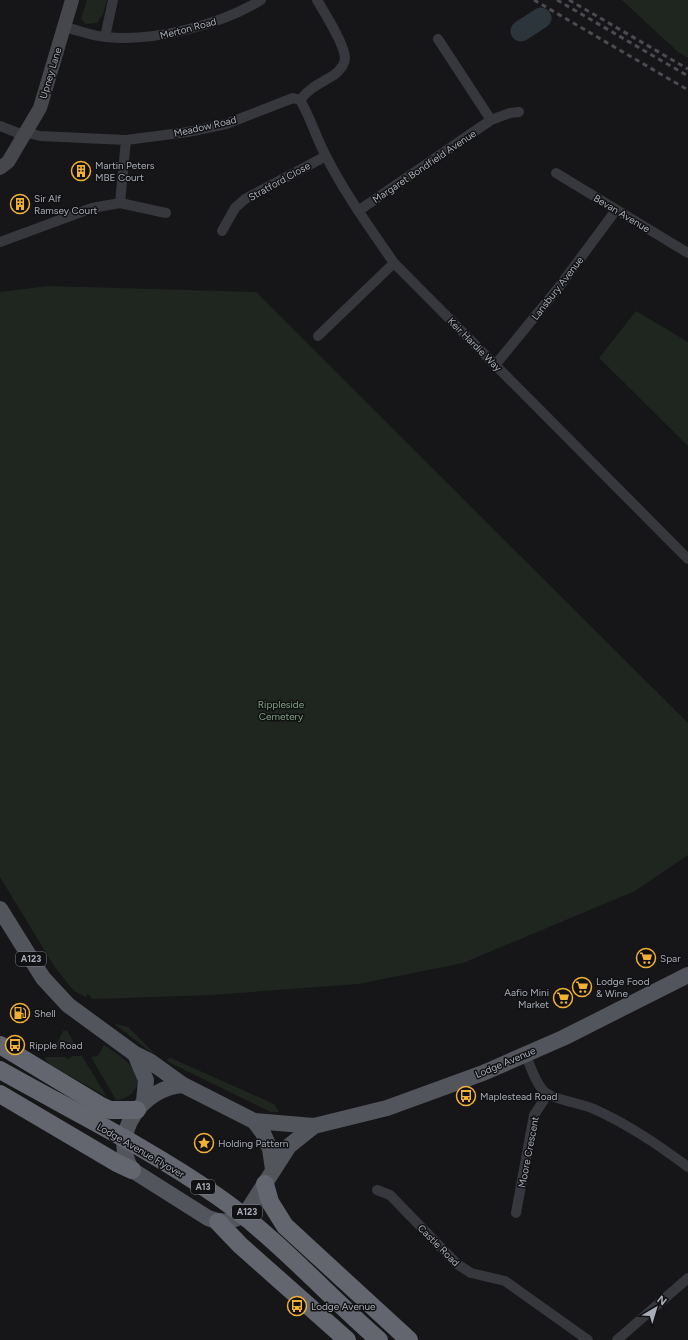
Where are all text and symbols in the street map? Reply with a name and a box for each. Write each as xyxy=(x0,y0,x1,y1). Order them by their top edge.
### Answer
street label: Merton Road xyxy=(158,15,218,42)
street label: Upney Lane xyxy=(37,45,65,100)
street label: Meadow Road xyxy=(173,113,238,140)
street label: Margaret Bondfield Avenue xyxy=(370,127,479,206)
place label: Martin Peters MBE Court xyxy=(95,159,155,184)
street label: Stratford Close xyxy=(246,159,313,204)
building icon: Martin Peters MBE Court xyxy=(70,160,92,182)
place label: Sir Alf Ramsey Court xyxy=(34,192,98,217)
street label: Bevan Avenue xyxy=(591,192,653,236)
building icon: Sir Alf Ramsey Court xyxy=(9,193,31,215)
street label: Lansbury Avenue xyxy=(529,254,587,323)
street label: Keir Hardie Way xyxy=(445,315,505,375)
park label: Rippleside Cemetery xyxy=(258,698,305,723)
supermarket icon: Spar xyxy=(635,947,657,969)
road number: A123 xyxy=(16,952,46,966)
place label: Spar xyxy=(660,952,681,965)
place label: Lodge Food & Wine xyxy=(596,975,650,1000)
supermarket icon: Lodge Food & Wine xyxy=(571,976,593,998)
place label: Aafio Mini Market xyxy=(504,986,549,1011)
supermarket icon: Aafio Mini Market xyxy=(552,987,574,1009)
fuel station icon: Shell xyxy=(9,1002,31,1024)
place label: Shell xyxy=(34,1007,56,1020)
bus stop icon: Ripple Road xyxy=(4,1034,26,1056)
place label: Ripple Road xyxy=(29,1039,83,1052)
street label: Lodge Avenue xyxy=(473,1044,538,1081)
bus stop icon: Maplestead Road xyxy=(455,1085,477,1107)
place label: Maplestead Road xyxy=(480,1090,558,1103)
street label: Moore Crescent xyxy=(515,1115,542,1189)
street label: Lodge Avenue Flyover xyxy=(94,1120,188,1181)
place icon: Holding Pattern xyxy=(193,1132,215,1154)
place label: Holding Pattern xyxy=(218,1137,289,1150)
road number: A13 xyxy=(191,1180,215,1194)
road number: A123 xyxy=(232,1205,262,1219)
street label: Castle Road xyxy=(415,1222,462,1269)
north arrow xyxy=(636,1288,676,1328)
text: N xyxy=(654,1293,669,1308)
bus stop icon: Lodge Avenue xyxy=(286,1295,308,1317)
place label: Lodge Avenue xyxy=(311,1300,376,1313)

